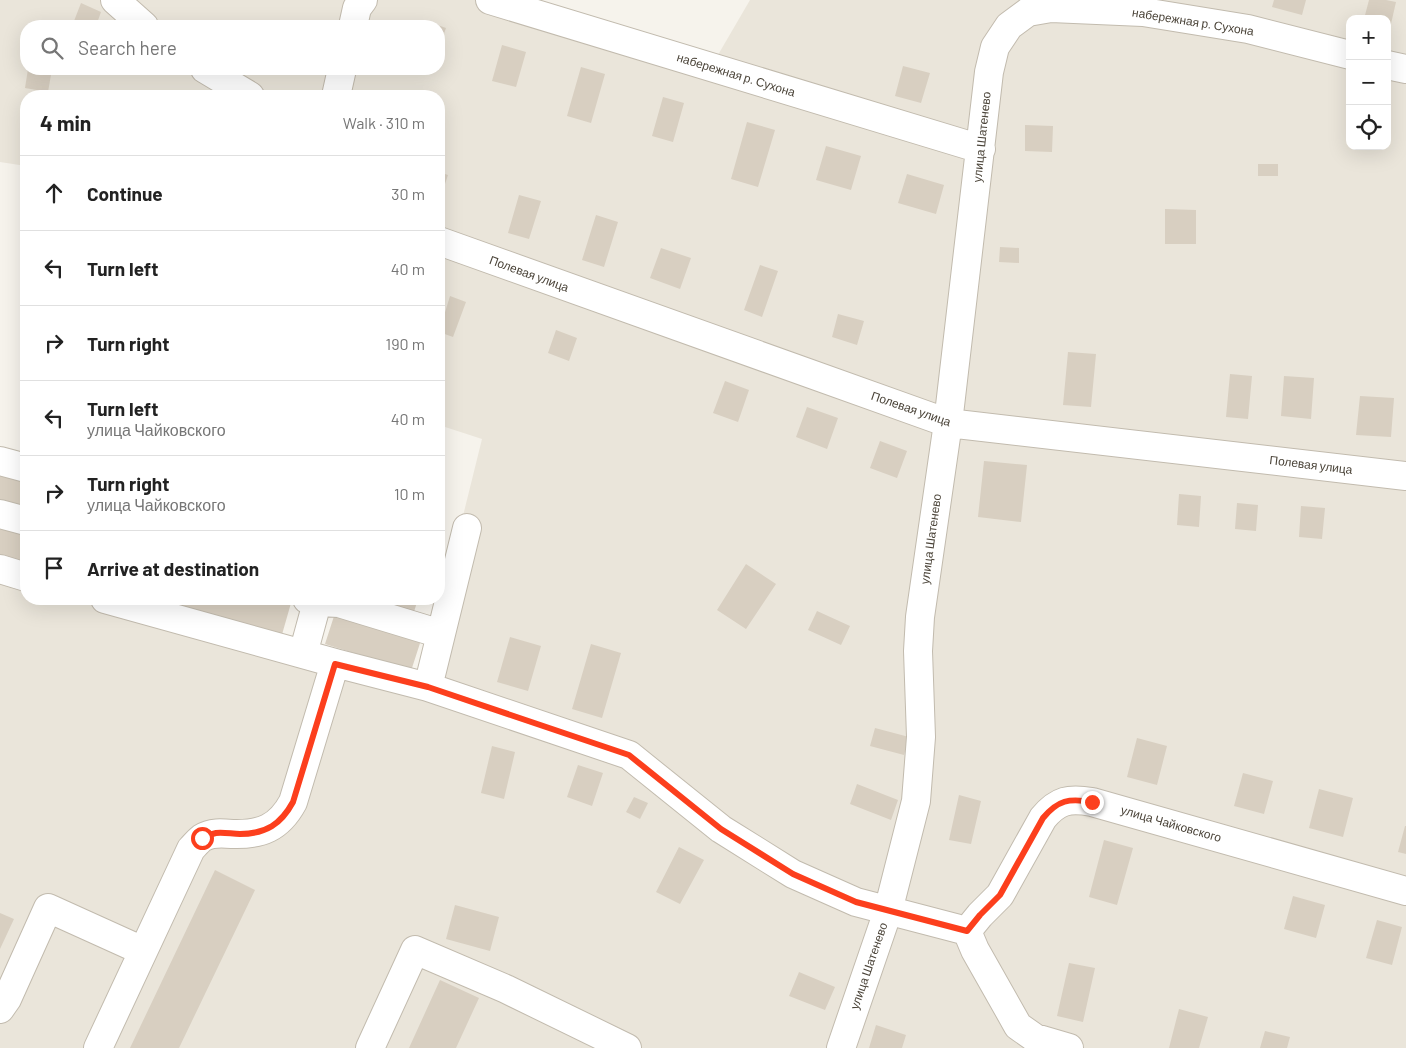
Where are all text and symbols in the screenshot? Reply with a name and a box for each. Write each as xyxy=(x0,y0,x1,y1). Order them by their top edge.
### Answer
street label: набережная р. Сухона xyxy=(1131,4,1255,39)
map controls xyxy=(1346,15,1391,150)
button: + xyxy=(1346,15,1391,60)
search box xyxy=(20,20,445,75)
icon: search xyxy=(38,34,66,62)
text: Search here xyxy=(78,36,177,59)
street label: набережная р. Сухона xyxy=(675,49,797,100)
button: − xyxy=(1346,60,1391,105)
street label: улица Шатенево xyxy=(969,91,994,183)
button: locate xyxy=(1346,105,1391,150)
text: 4 min xyxy=(40,110,91,135)
text: Walk · 310 m xyxy=(343,113,425,132)
icon: ahead xyxy=(40,179,68,207)
text: Continue xyxy=(87,182,163,205)
text: 30 m xyxy=(391,184,425,203)
street label: Полевая улица xyxy=(487,252,571,295)
icon: left xyxy=(40,254,68,282)
text: Turn left xyxy=(87,257,158,280)
text: 40 m xyxy=(391,259,425,278)
icon: right xyxy=(40,329,68,357)
text: Turn right xyxy=(87,332,169,355)
text: 190 m xyxy=(386,334,425,353)
street label: Полевая улица xyxy=(869,388,953,429)
text: Turn left xyxy=(87,397,158,420)
icon: left xyxy=(40,404,68,432)
text: 40 m xyxy=(391,409,425,428)
text: улица Чайковского xyxy=(87,420,226,439)
street label: Полевая улица xyxy=(1269,452,1354,477)
text: Turn right xyxy=(87,472,169,495)
icon: right xyxy=(40,479,68,507)
text: 10 m xyxy=(394,484,425,503)
street label: улица Шатенево xyxy=(917,492,944,585)
text: улица Чайковского xyxy=(87,495,226,514)
icon: arrive xyxy=(40,554,68,582)
text: Arrive at destination xyxy=(87,557,259,580)
route end xyxy=(1081,791,1104,814)
street label: улица Чайковского xyxy=(1119,802,1223,845)
route start xyxy=(191,827,214,850)
street label: улица Шатенево xyxy=(847,920,891,1011)

